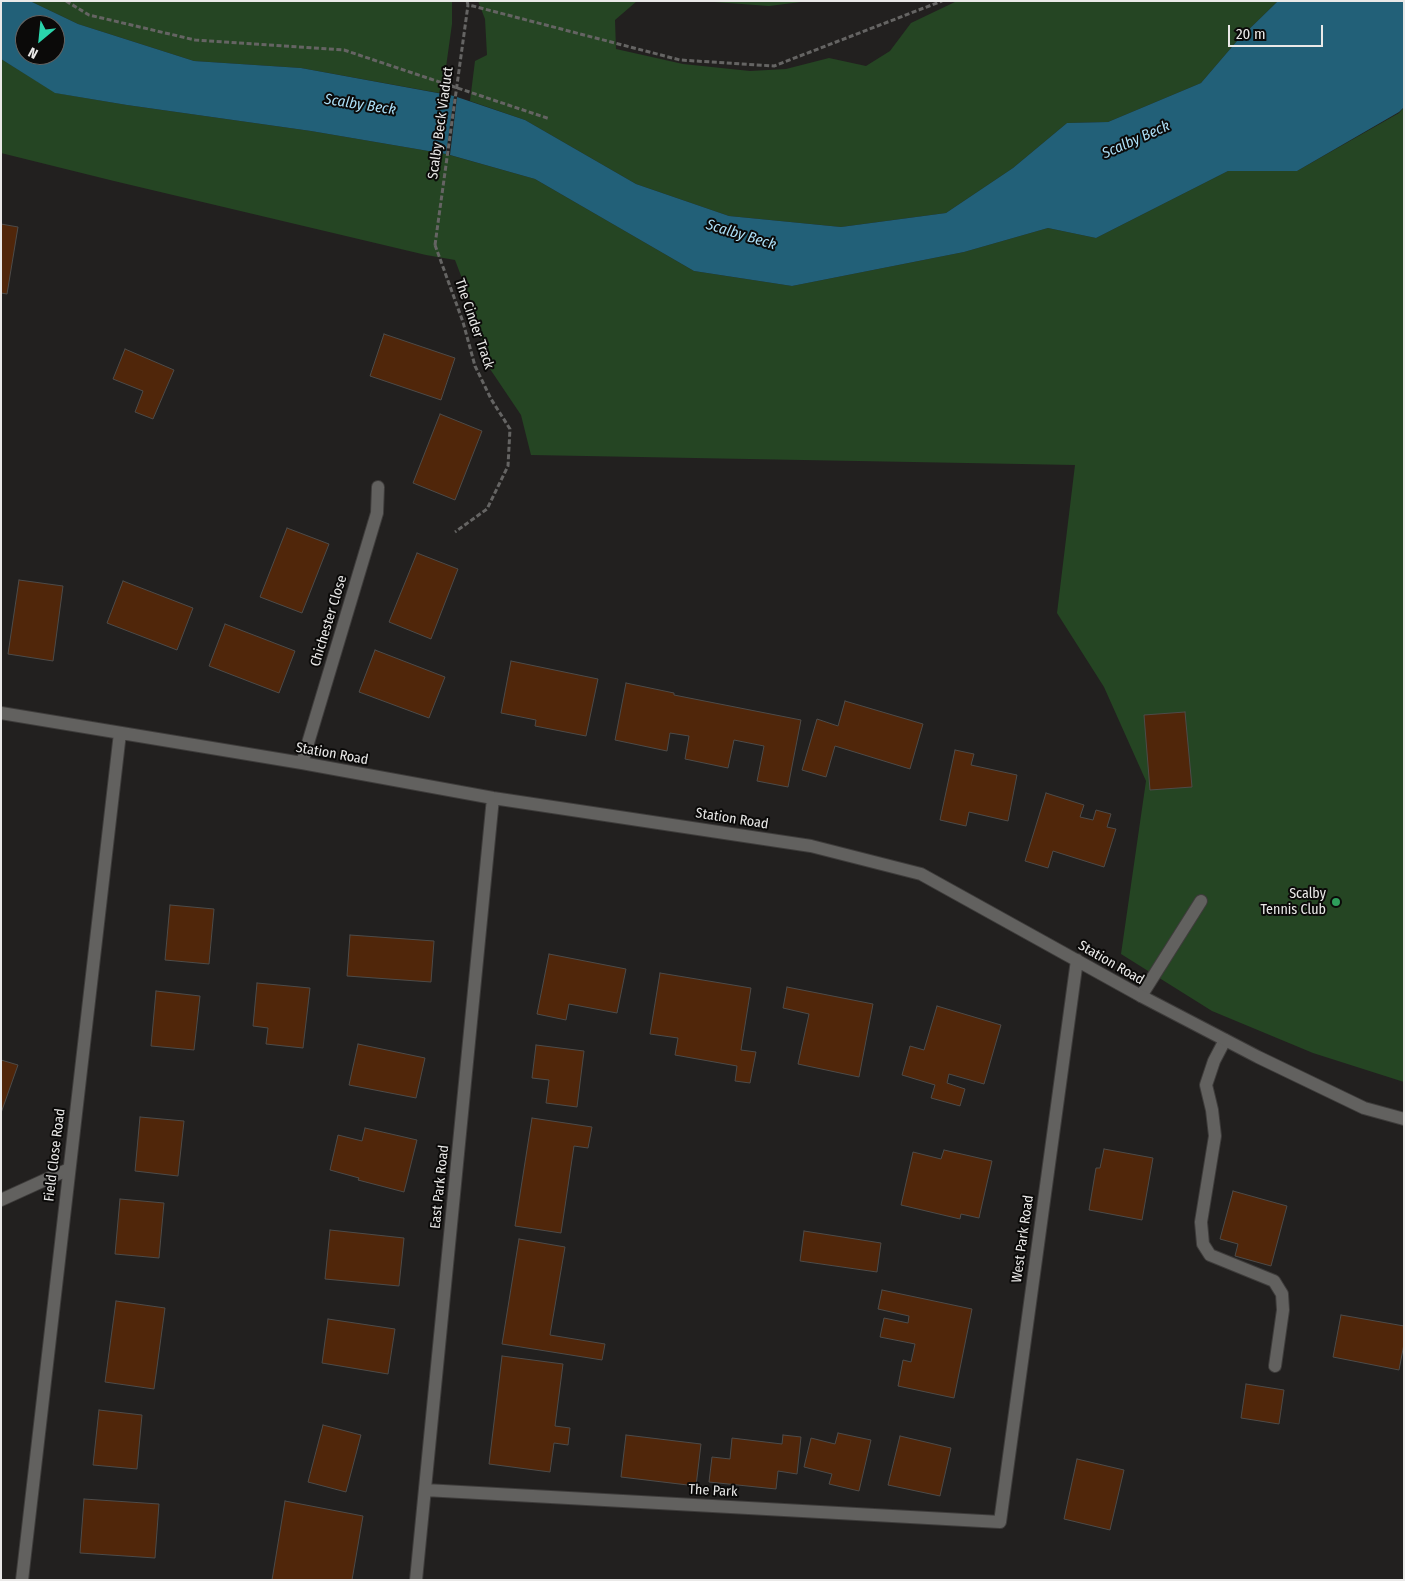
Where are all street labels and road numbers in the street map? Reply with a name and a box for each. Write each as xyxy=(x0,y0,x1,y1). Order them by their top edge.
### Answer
street label: Scalby Beck Viaduct xyxy=(425,66,457,180)
street label: The Cinder Track xyxy=(451,277,497,371)
street label: Chichester Close xyxy=(307,573,351,669)
street label: Station Road xyxy=(294,739,370,769)
street label: Station Road xyxy=(694,805,770,833)
street label: Station Road xyxy=(1075,937,1147,989)
street label: Field Close Road xyxy=(41,1107,69,1203)
street label: East Park Road xyxy=(427,1144,453,1230)
street label: West Park Road xyxy=(1009,1194,1037,1284)
street label: The Park xyxy=(688,1481,738,1501)

